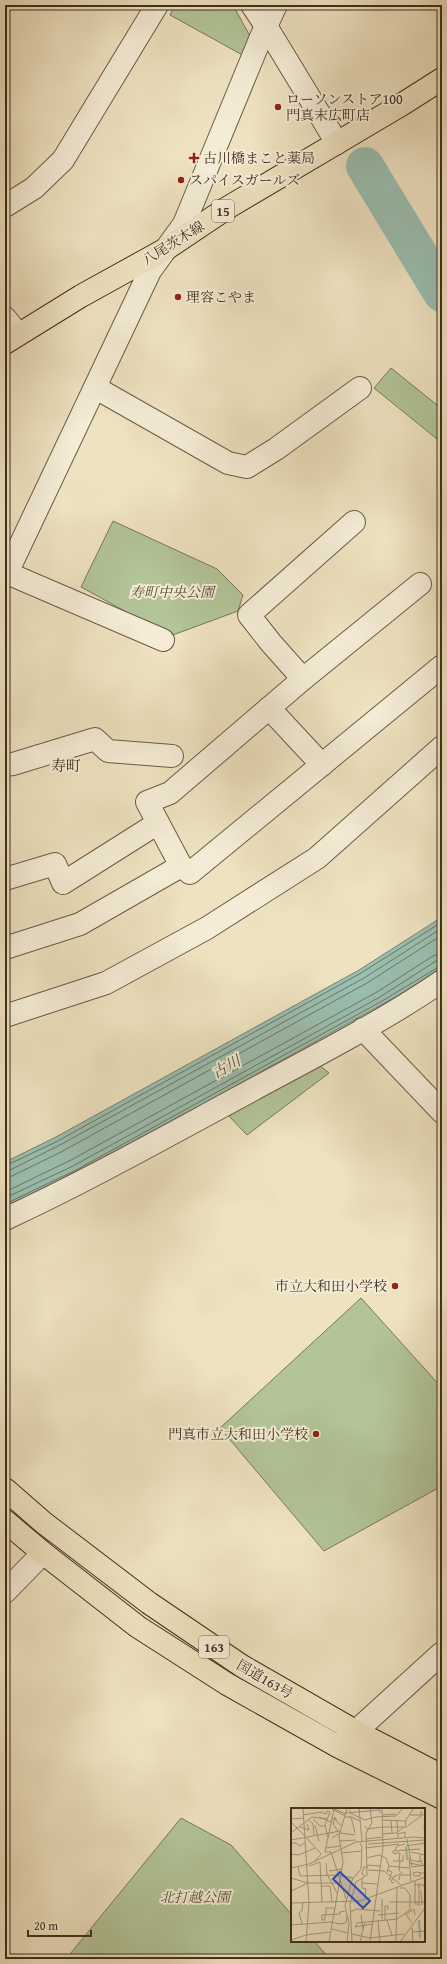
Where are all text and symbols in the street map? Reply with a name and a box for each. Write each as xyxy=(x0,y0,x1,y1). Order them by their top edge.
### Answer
place label: ローソンストア100 門真末広町店 xyxy=(286,89,403,125)
marker: ローソンストア100 門真末広町店 xyxy=(273,102,283,112)
place label: 古川橋まこと薬局 xyxy=(203,148,315,168)
marker: 古川橋まこと薬局 xyxy=(188,152,200,164)
place label: スパイスガールズ xyxy=(189,170,300,190)
marker: スパイスガールズ xyxy=(176,175,186,185)
road number: 15 xyxy=(212,200,234,222)
street label: 八尾茨木線 xyxy=(138,216,208,270)
place label: 理容こやま xyxy=(186,287,256,307)
marker: 理容こやま xyxy=(173,292,183,302)
park label: 寿町中央公園 xyxy=(130,582,216,602)
district label: 寿町 xyxy=(51,755,81,776)
water label: 古川 xyxy=(208,1049,246,1083)
place label: 市立大和田小学校 xyxy=(275,1276,387,1296)
marker: 市立大和田小学校 xyxy=(390,1281,400,1291)
place label: 門真市立大和田小学校 xyxy=(168,1424,308,1444)
marker: 門真市立大和田小学校 xyxy=(311,1429,321,1439)
road number: 163 xyxy=(199,1636,229,1658)
street label: 国道163号 xyxy=(233,1655,297,1703)
inset map xyxy=(291,1808,425,1942)
park label: 北打越公園 xyxy=(160,1887,232,1907)
scale bar xyxy=(28,1912,91,1938)
text: 20 m xyxy=(34,1917,58,1934)

